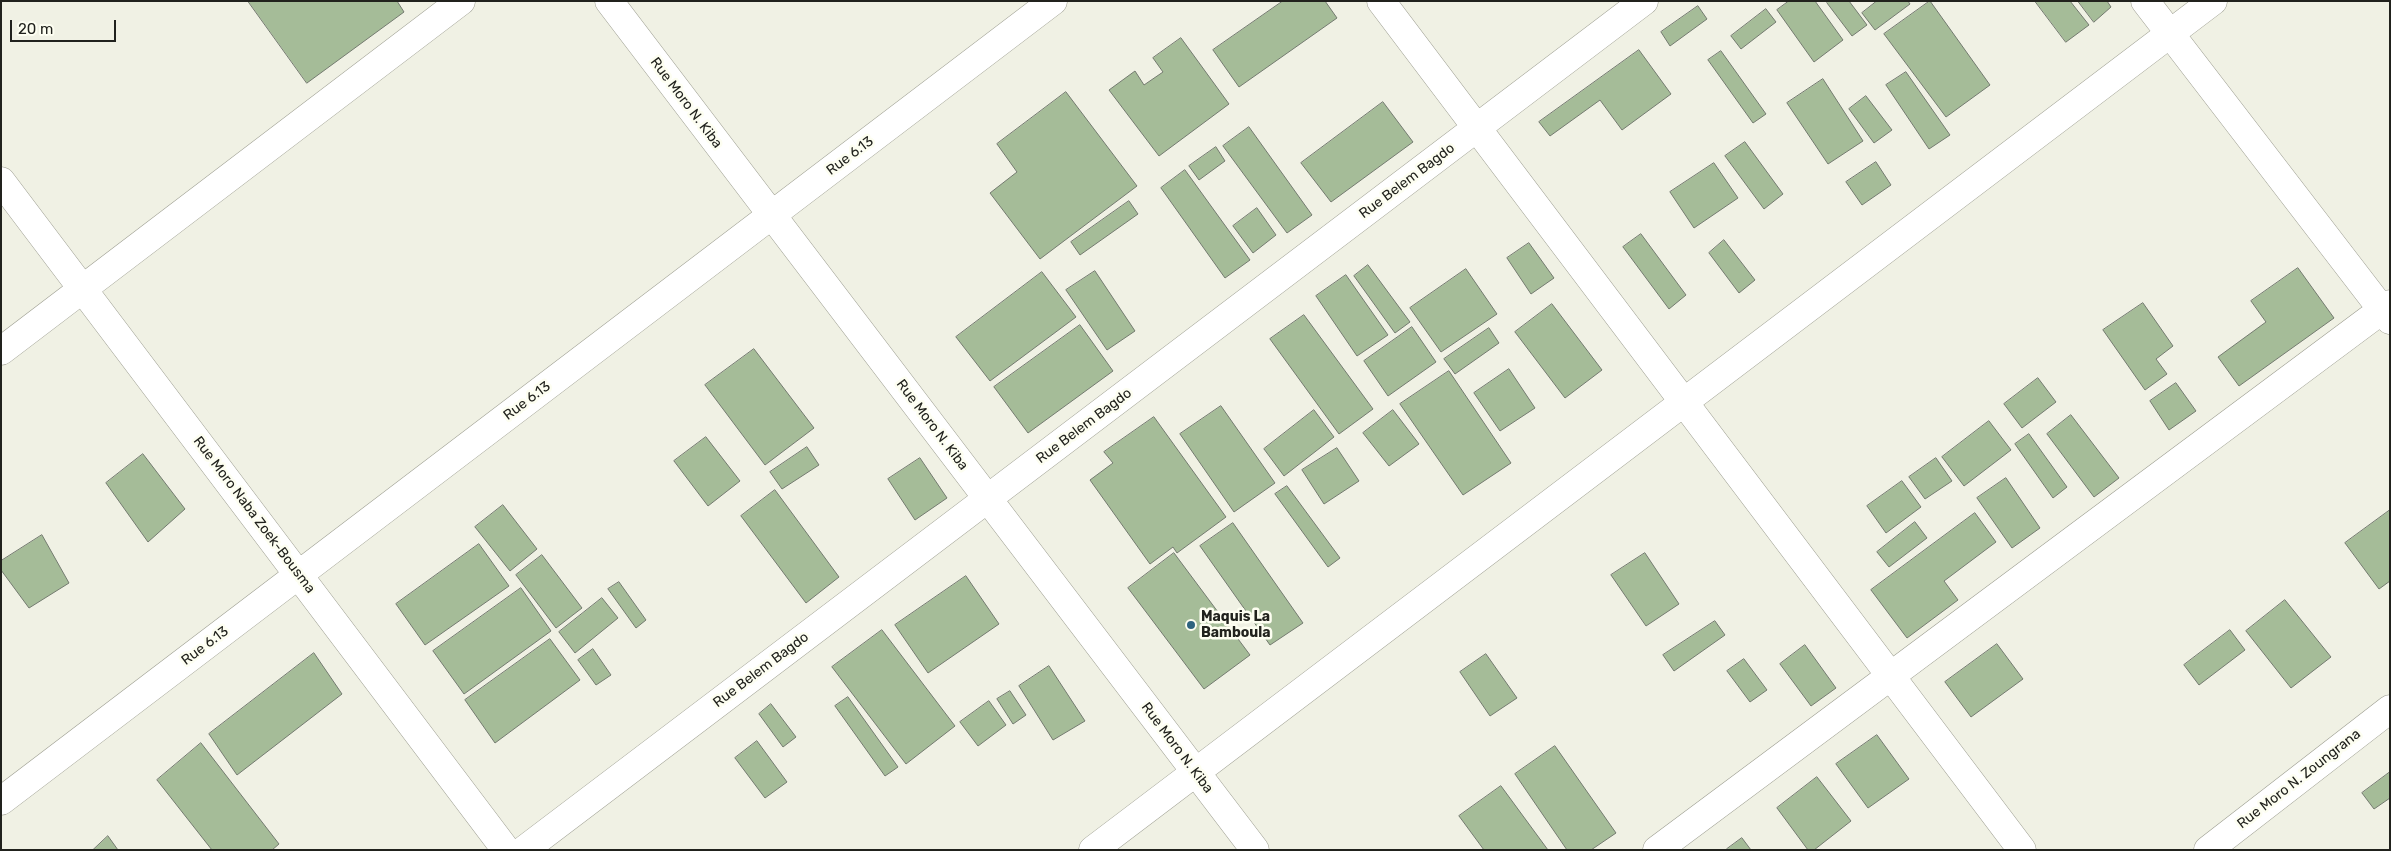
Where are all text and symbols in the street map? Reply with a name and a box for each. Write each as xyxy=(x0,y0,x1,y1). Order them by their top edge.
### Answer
scale bar xyxy=(12,10,119,42)
text: 20 m xyxy=(18,20,53,38)
street label: Rue Moro N. Kiba xyxy=(646,54,726,152)
street label: Rue 6.13 xyxy=(823,133,877,179)
street label: Rue Belem Bagdo xyxy=(1356,140,1458,222)
street label: Rue Moro N. Kiba xyxy=(892,376,972,474)
street label: Rue 6.13 xyxy=(500,378,554,424)
street label: Rue Belem Bagdo xyxy=(1033,385,1135,467)
street label: Rue Moro Naba Zoek-Bousma xyxy=(189,433,319,597)
place label: Maquis La Bamboula xyxy=(1201,609,1271,642)
marker: Maquis La Bamboula xyxy=(1185,619,1197,631)
street label: Rue 6.13 xyxy=(178,623,232,669)
street label: Rue Belem Bagdo xyxy=(710,629,812,711)
street label: Rue Moro N. Kiba xyxy=(1137,699,1217,797)
street label: Rue Moro N. Zoungrana xyxy=(2234,726,2364,832)

